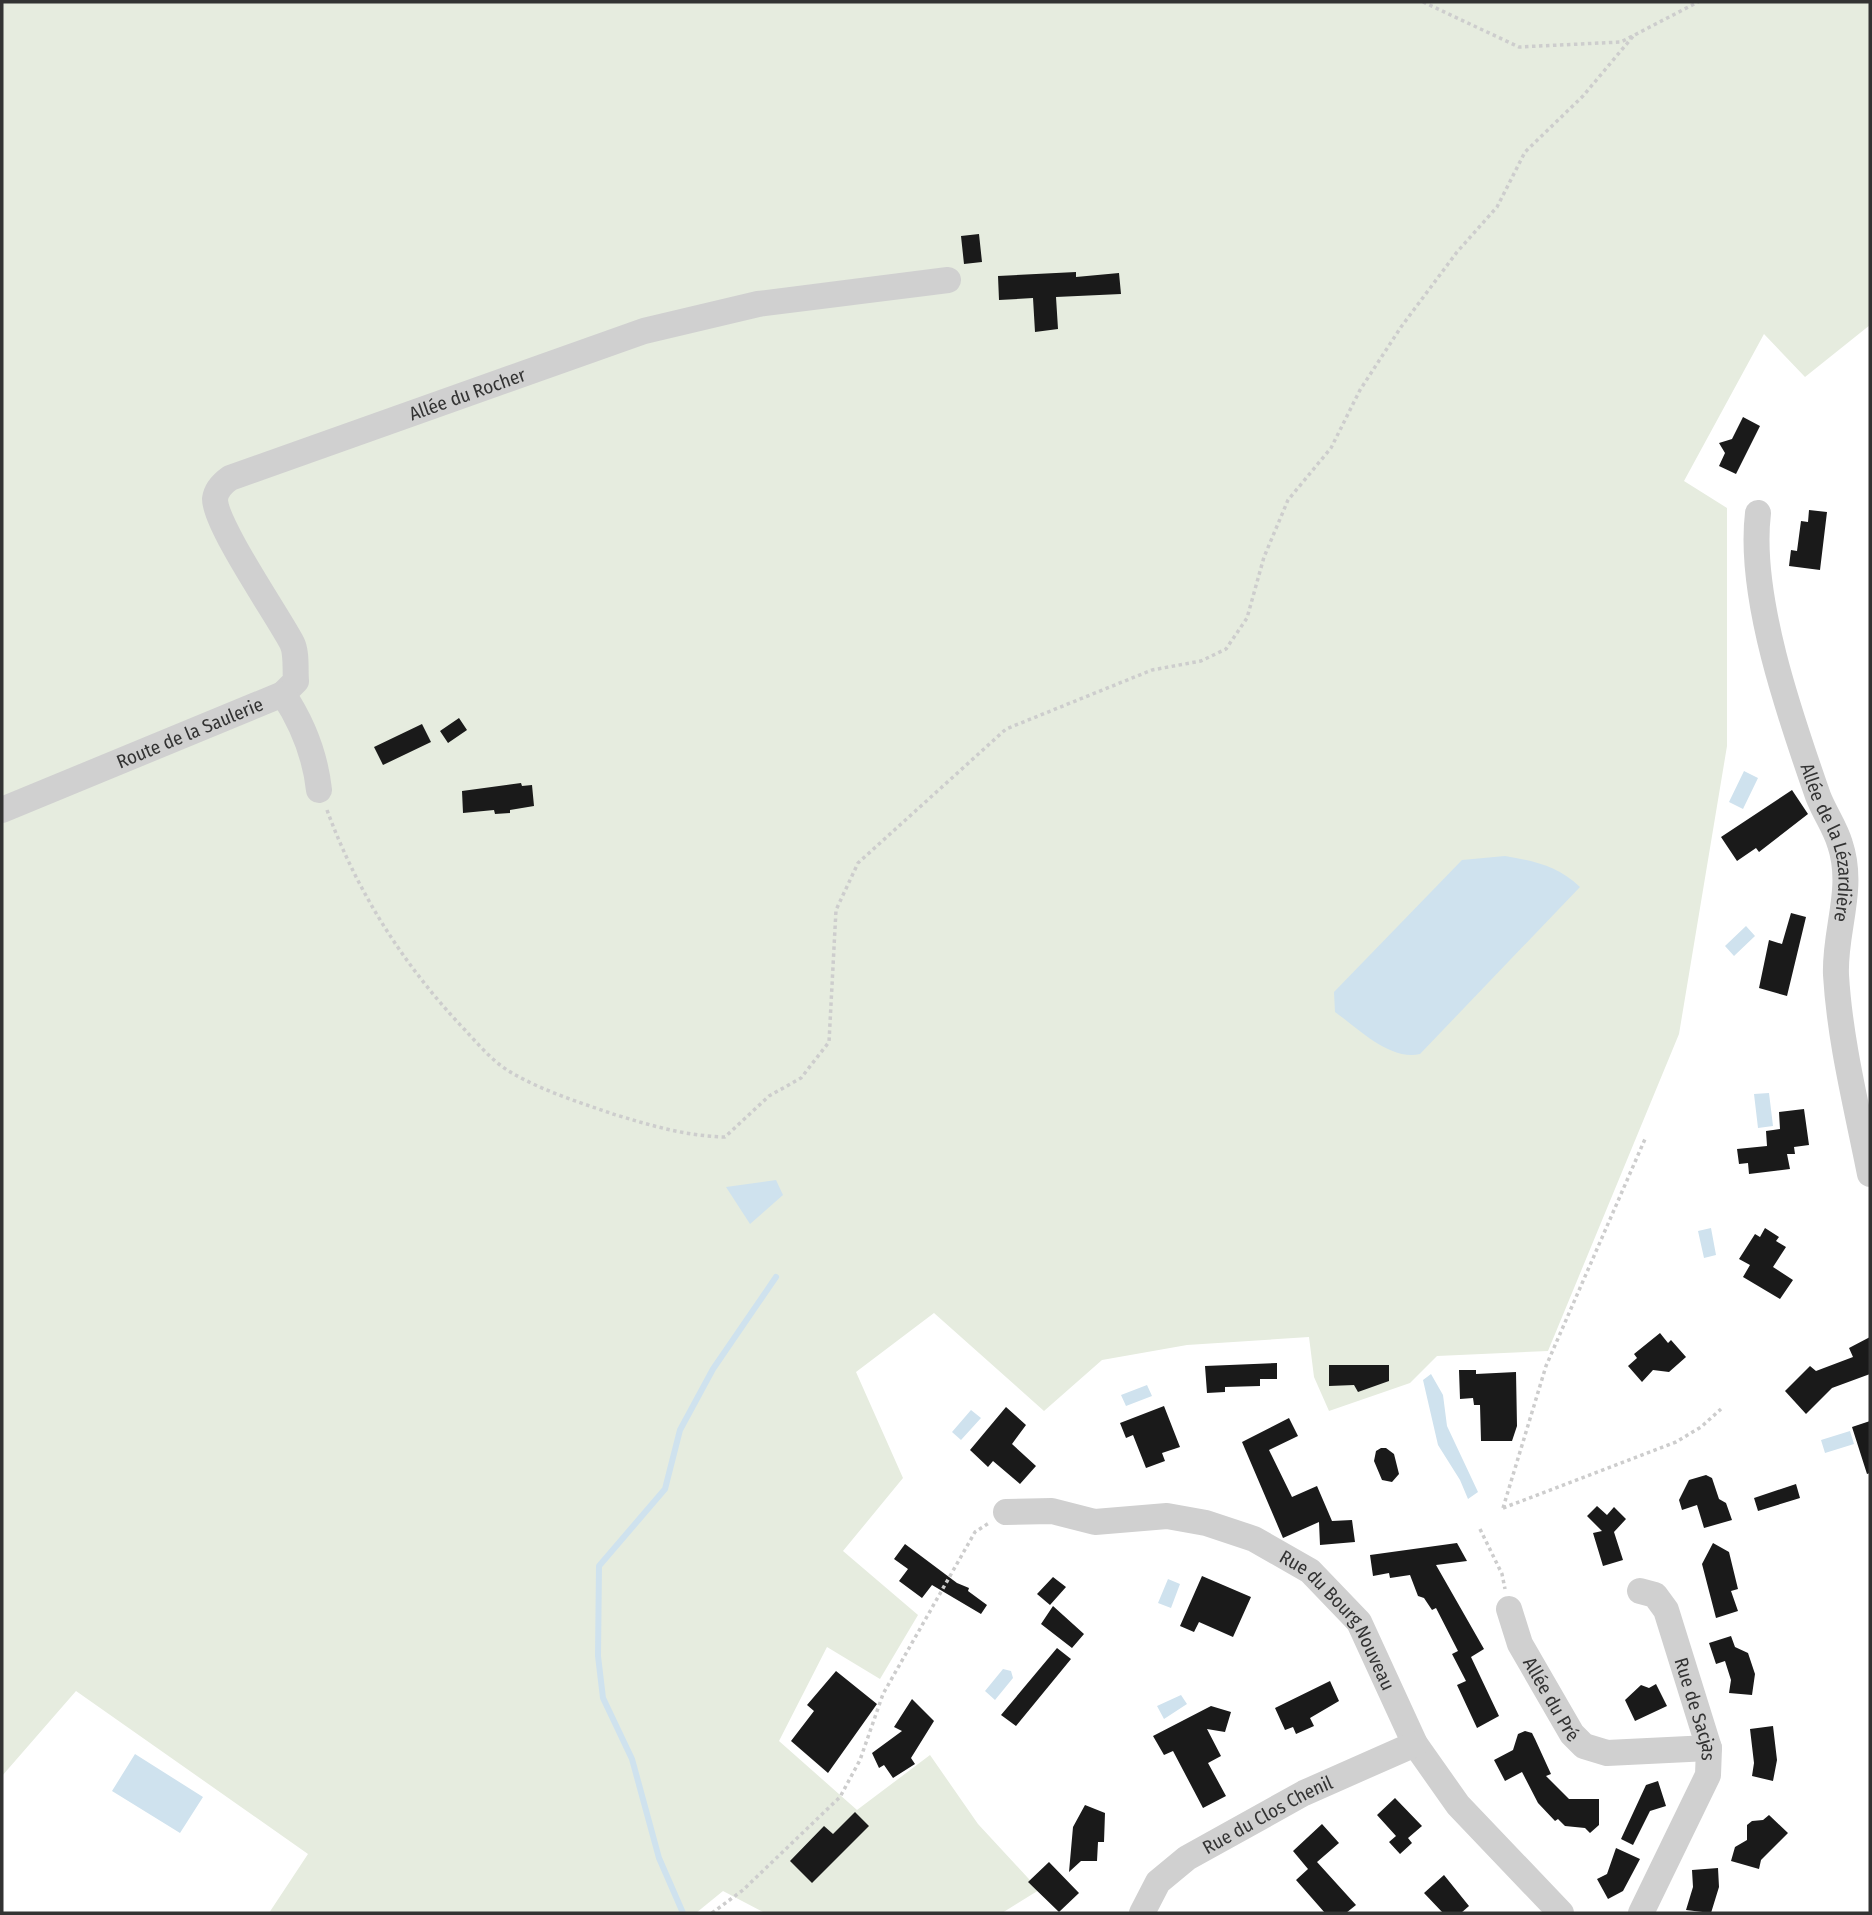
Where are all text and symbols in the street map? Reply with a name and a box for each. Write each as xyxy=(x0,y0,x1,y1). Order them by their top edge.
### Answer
street label: Allée du Rocher xyxy=(406,362,529,425)
street label: Route de la Saulerie xyxy=(113,692,266,773)
street label: Allée de la Lézardière xyxy=(1796,760,1857,924)
street label: Rue du Bourg Nouveau xyxy=(1276,1545,1400,1694)
street label: Allée du Pré xyxy=(1518,1653,1584,1746)
street label: Rue de Sacjas xyxy=(1670,1655,1721,1761)
street label: Rue du Clos Chenil xyxy=(1198,1770,1336,1859)

